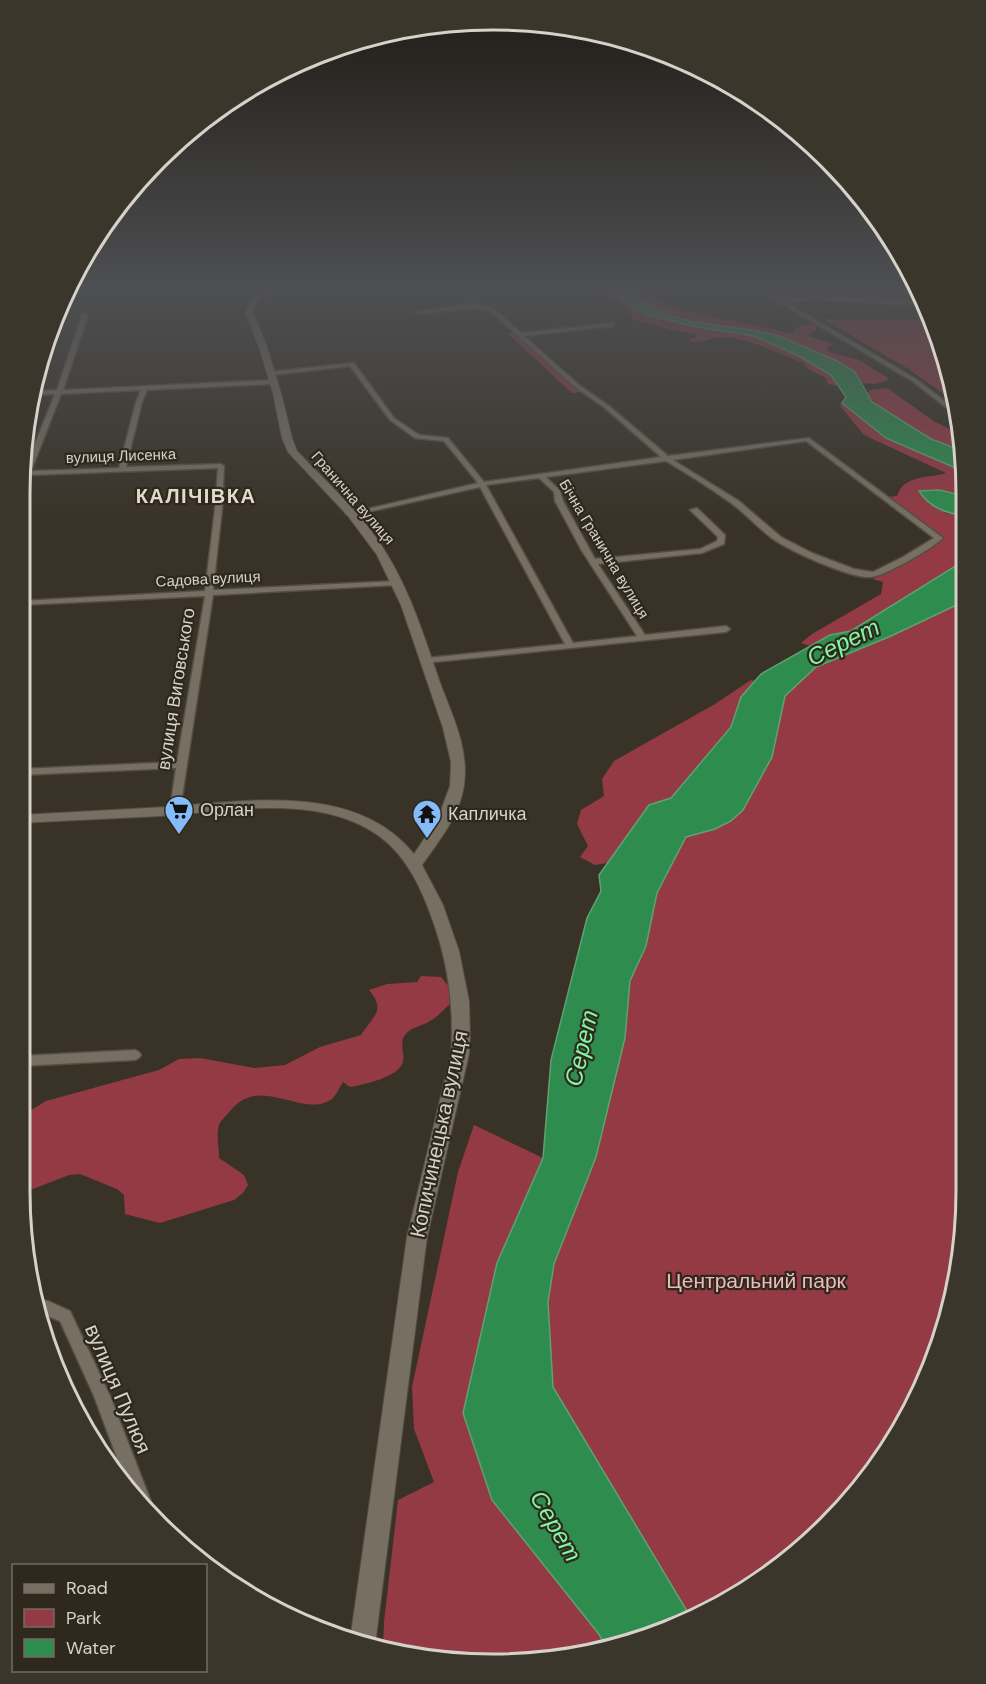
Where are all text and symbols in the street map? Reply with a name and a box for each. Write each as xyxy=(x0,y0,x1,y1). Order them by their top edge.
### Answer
street label: вулиця Лисенка xyxy=(66,444,177,468)
street label: Гранична вулиця xyxy=(307,447,399,549)
street label: Бічна Гранична вулиця xyxy=(554,476,654,622)
district label: КАЛІЧІВКА xyxy=(136,483,256,509)
street label: Садова вулиця xyxy=(155,566,261,592)
street label: вулиця Виговського xyxy=(151,606,201,772)
water label: Серет xyxy=(802,611,884,673)
supermarket icon: Орлан xyxy=(163,794,195,836)
place label: Орлан xyxy=(200,798,254,822)
temple icon: Капличка xyxy=(411,798,443,840)
place label: Капличка xyxy=(448,802,527,826)
water label: Серет xyxy=(557,1007,605,1089)
street label: Копичинецька вулиця xyxy=(403,1028,475,1240)
park label: Центральний парк xyxy=(666,1267,847,1295)
street label: вулиця Пулюя xyxy=(78,1320,158,1458)
water label: Серет xyxy=(523,1485,589,1567)
legend xyxy=(12,1564,207,1672)
text: Road xyxy=(66,1576,108,1600)
text: Park xyxy=(66,1606,102,1630)
text: Water xyxy=(66,1636,116,1660)

